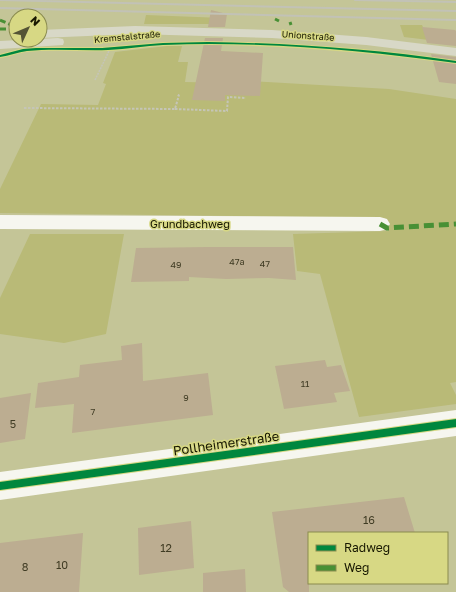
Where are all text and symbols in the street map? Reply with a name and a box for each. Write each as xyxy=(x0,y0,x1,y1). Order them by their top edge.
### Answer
north arrow xyxy=(8,8,48,48)
text: N xyxy=(28,13,43,28)
street label: Kremstalstraße xyxy=(93,28,161,45)
street label: Unionstraße xyxy=(281,28,335,43)
street label: Grundbachweg xyxy=(150,217,230,230)
house number: 47a xyxy=(229,256,245,267)
house number: 47 xyxy=(260,258,270,269)
house number: 49 xyxy=(171,259,181,270)
house number: 11 xyxy=(301,378,310,389)
house number: 9 xyxy=(183,392,189,403)
house number: 7 xyxy=(91,406,96,417)
house number: 5 xyxy=(10,417,16,430)
street label: Pollheimerstraße xyxy=(172,428,280,458)
house number: 16 xyxy=(363,513,375,526)
legend xyxy=(308,532,448,584)
text: Radweg xyxy=(344,540,390,555)
house number: 12 xyxy=(160,541,172,554)
house number: 10 xyxy=(56,558,68,571)
house number: 8 xyxy=(22,560,29,573)
text: Weg xyxy=(344,560,369,575)

